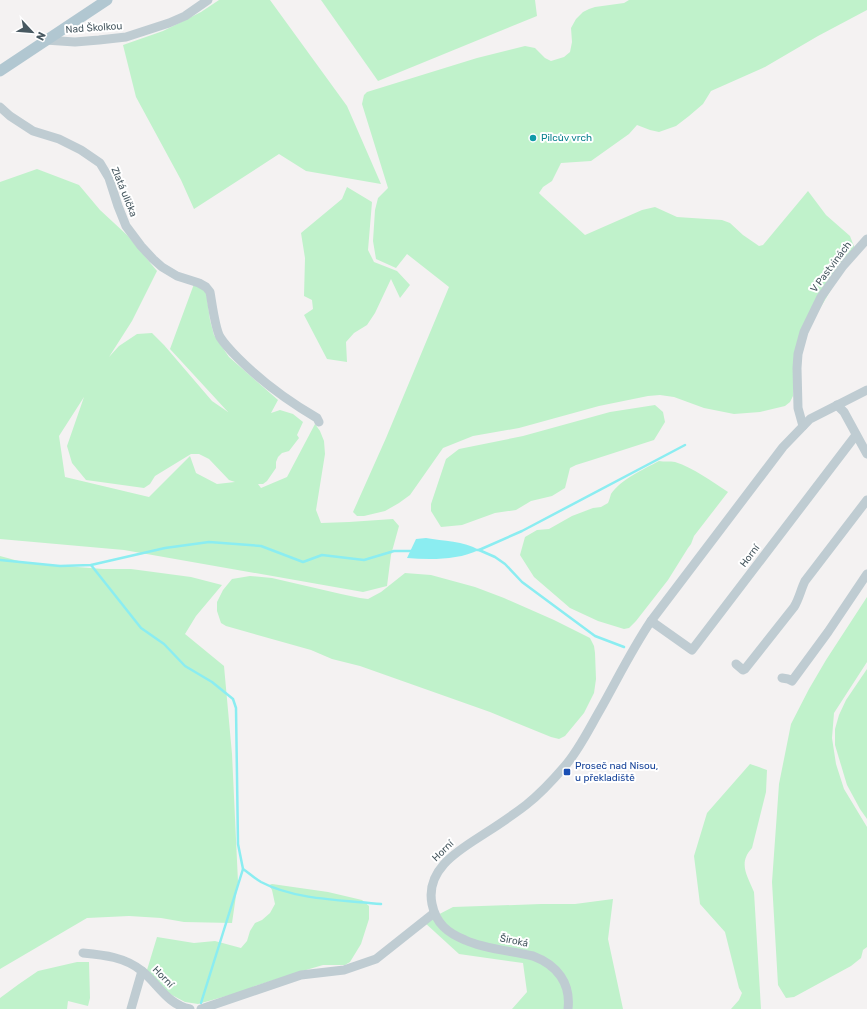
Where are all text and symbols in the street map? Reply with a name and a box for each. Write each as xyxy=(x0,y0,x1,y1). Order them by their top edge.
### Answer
north arrow xyxy=(12,12,52,52)
street label: Nad Školkou xyxy=(65,20,123,36)
text: N xyxy=(33,30,48,43)
place label: Pilcův vrch xyxy=(541,132,592,144)
marker: Pilcův vrch xyxy=(528,133,538,143)
street label: Zlatá ulička xyxy=(109,165,139,219)
street label: V Pastvinách xyxy=(808,239,854,295)
street label: Horní xyxy=(738,542,763,570)
place label: Proseč nad Nisou, u překladiště xyxy=(575,760,658,784)
marker: Proseč nad Nisou, u překladiště xyxy=(562,767,572,777)
street label: Horní xyxy=(430,838,457,864)
street label: Široká xyxy=(499,932,529,950)
street label: Horní xyxy=(150,964,176,991)

